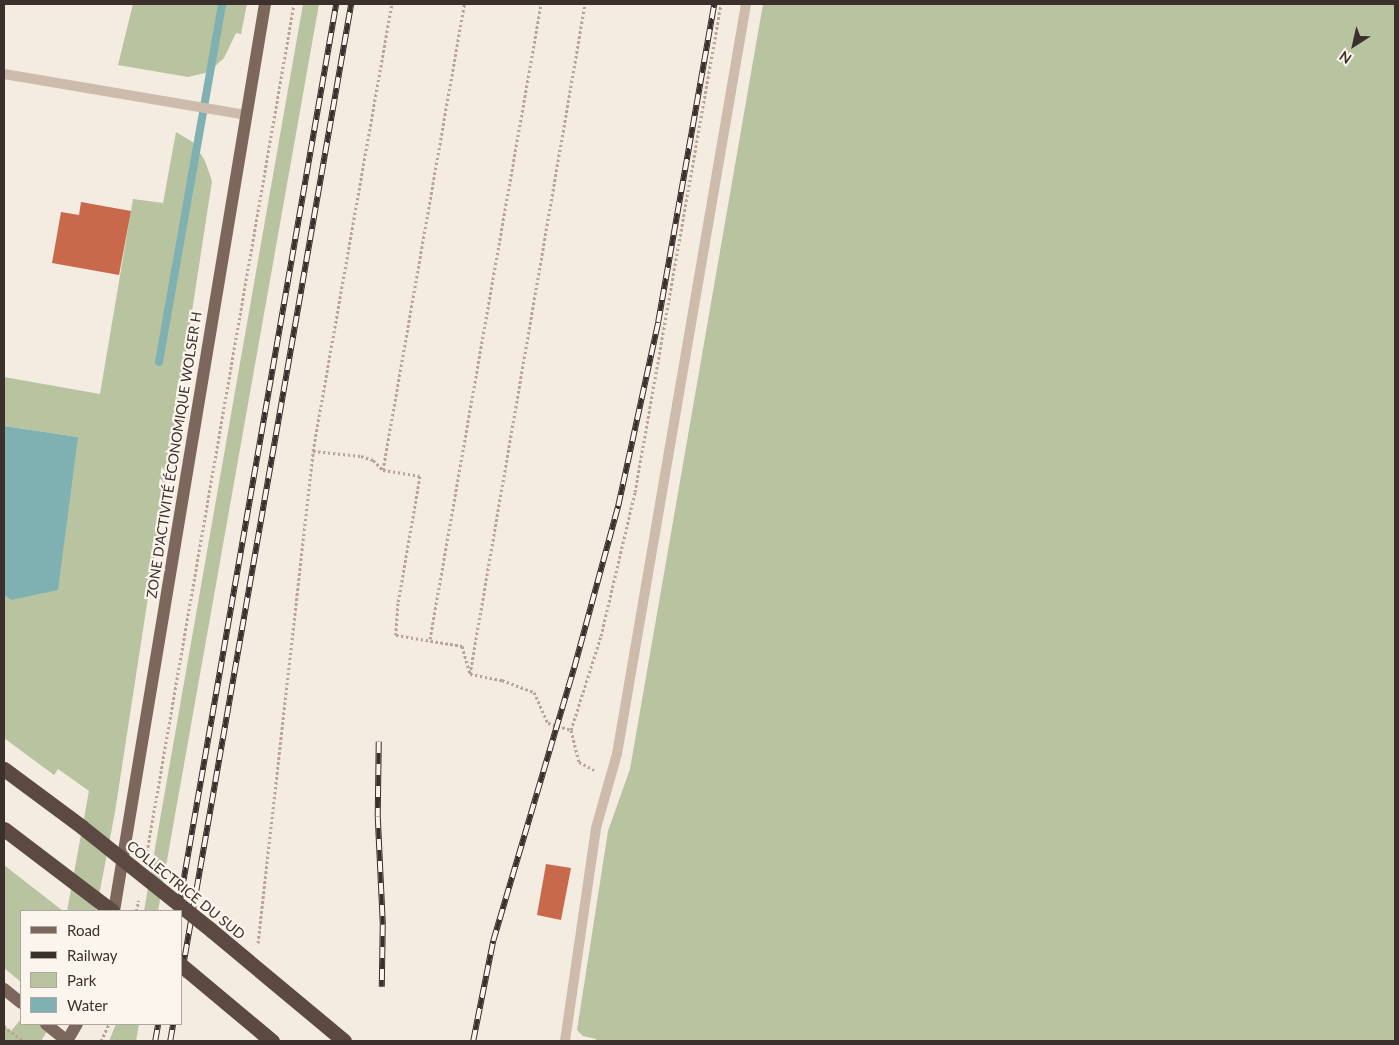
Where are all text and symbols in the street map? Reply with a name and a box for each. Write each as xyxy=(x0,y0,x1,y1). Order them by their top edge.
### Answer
north arrow xyxy=(1329,20,1379,70)
text: N xyxy=(1336,48,1354,68)
street label: ZONE D'ACTIVITÉ ÉCONOMIQUE WOLSER H xyxy=(143,310,205,600)
street label: COLLECTRICE DU SUD xyxy=(124,837,248,943)
legend xyxy=(20,910,182,1025)
text: Road xyxy=(67,921,100,939)
text: Railway xyxy=(67,946,118,964)
text: Park xyxy=(67,971,96,989)
text: Water xyxy=(67,996,108,1014)

